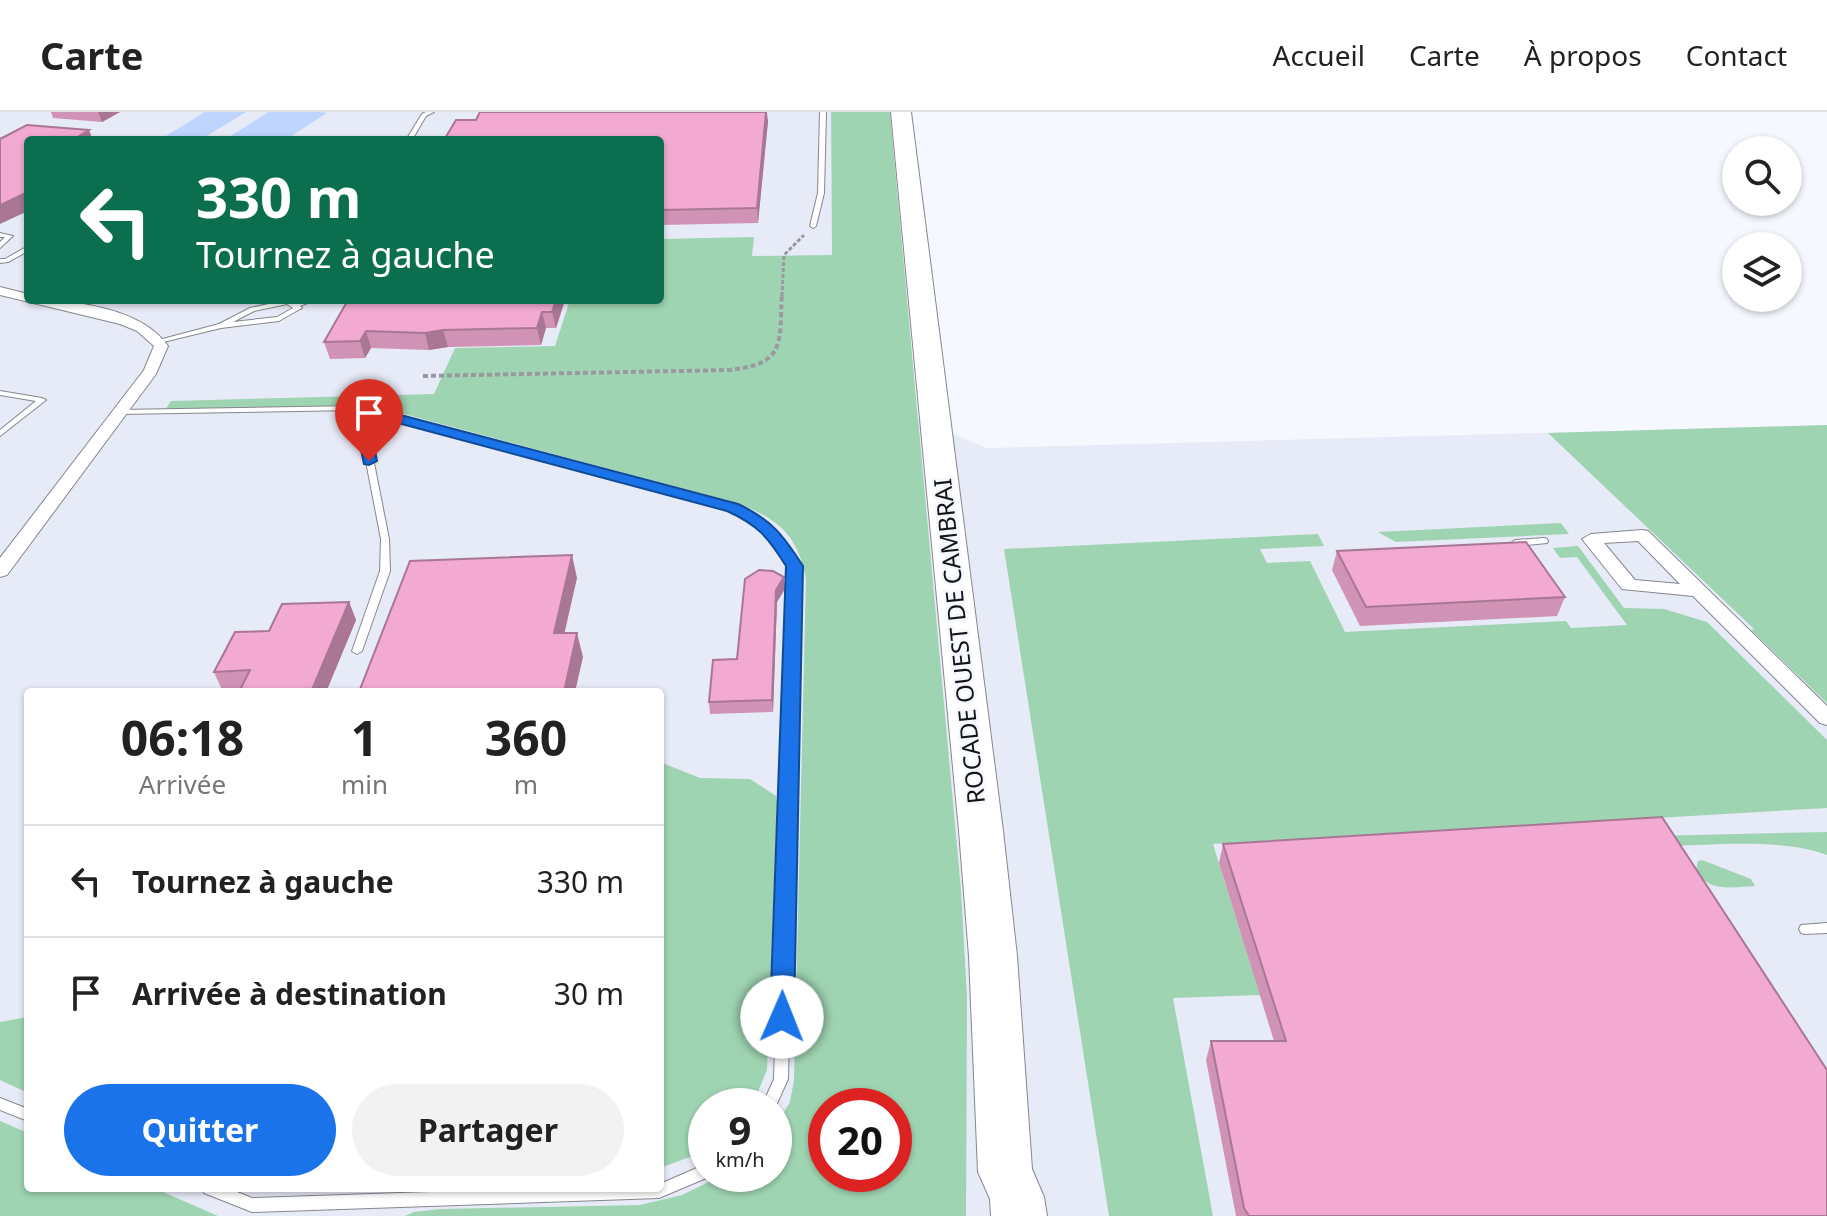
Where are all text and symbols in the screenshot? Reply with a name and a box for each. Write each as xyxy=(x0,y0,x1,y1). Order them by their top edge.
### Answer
text: Carte xyxy=(40,29,143,81)
text: Accueil xyxy=(1273,36,1365,74)
text: Carte xyxy=(1409,36,1480,74)
text: À propos xyxy=(1524,36,1642,74)
text: Contact xyxy=(1686,36,1787,74)
map controls xyxy=(1722,136,1802,312)
button: search xyxy=(1722,136,1802,216)
text: 330 m xyxy=(196,158,361,234)
icon: left xyxy=(64,168,168,272)
text: Tournez à gauche xyxy=(196,230,495,279)
button: layers xyxy=(1722,232,1802,312)
pin xyxy=(335,379,403,461)
icon: arrive xyxy=(347,391,391,435)
street label: ROCADE OUEST DE CAMBRAI xyxy=(925,477,992,806)
text: 06:18 xyxy=(121,705,244,770)
text: 1 xyxy=(351,705,378,770)
text: 360 xyxy=(485,705,567,770)
text: Arrivée xyxy=(139,766,226,802)
text: min xyxy=(341,766,388,802)
text: m xyxy=(514,766,538,802)
icon: left xyxy=(64,859,108,903)
text: Tournez à gauche xyxy=(132,861,394,902)
text: 330 m xyxy=(537,861,624,902)
icon: arrive xyxy=(64,971,108,1015)
text: Arrivée à destination xyxy=(132,973,447,1014)
text: 30 m xyxy=(554,973,624,1014)
position arrow xyxy=(740,975,824,1059)
button: Quitter xyxy=(64,1084,336,1176)
button: Partager xyxy=(352,1084,624,1176)
speed limit sign: 20 xyxy=(808,1088,912,1192)
text: 9 xyxy=(729,1102,751,1157)
text: km/h xyxy=(715,1146,765,1173)

